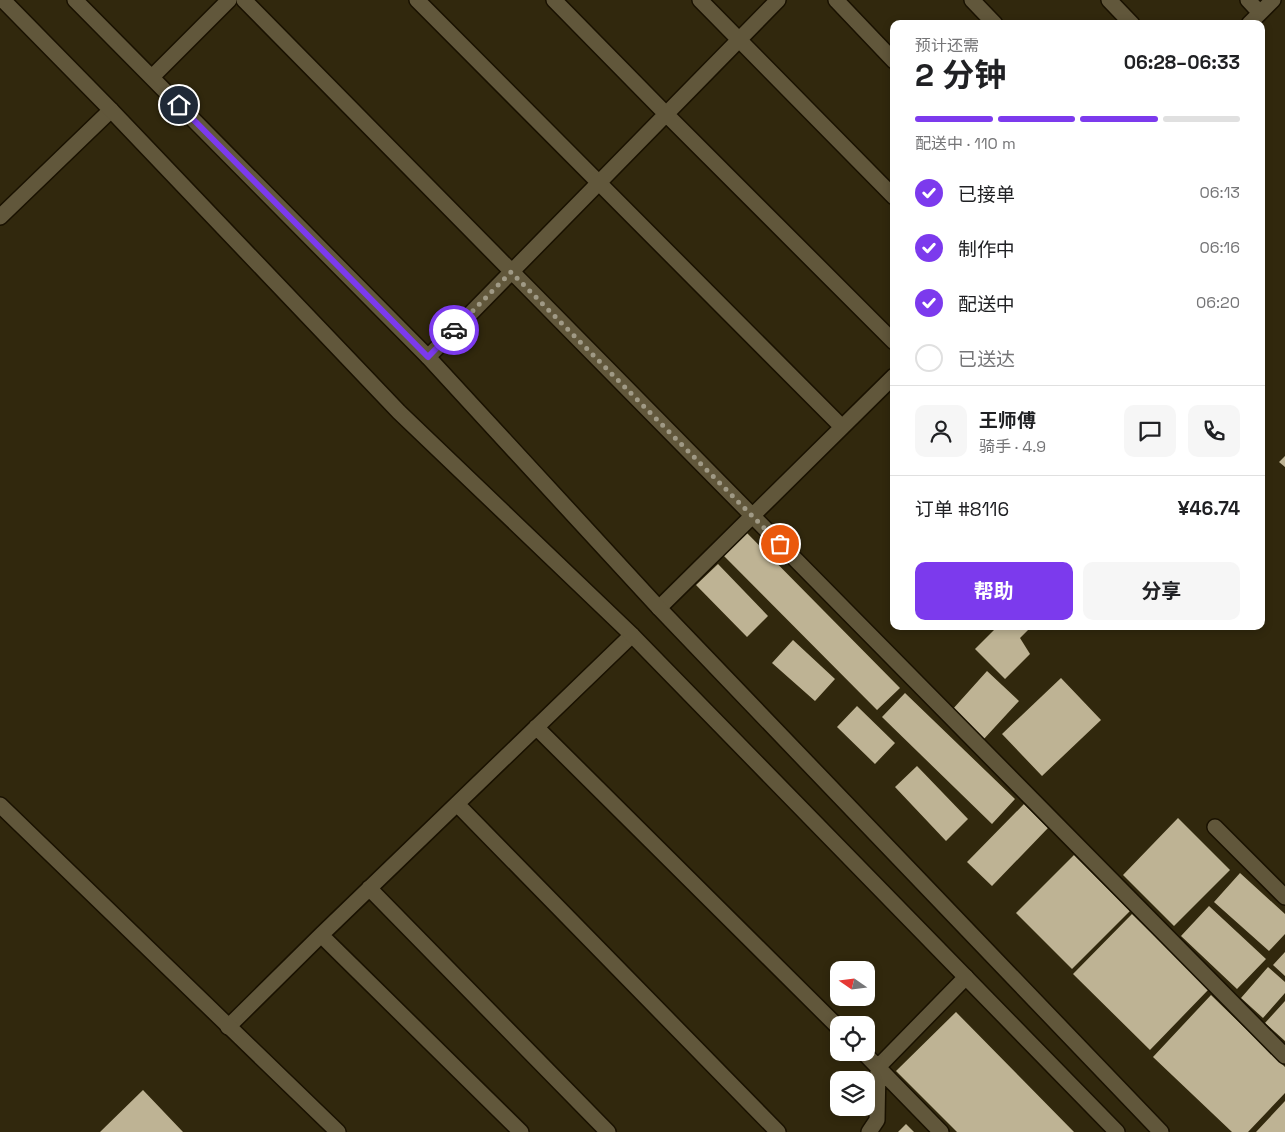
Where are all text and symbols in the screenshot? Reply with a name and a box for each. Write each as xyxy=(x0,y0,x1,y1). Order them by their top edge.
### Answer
text: 预计还需 xyxy=(915,35,979,56)
text: 06:28–06:33 xyxy=(1124,50,1240,75)
text: 2 分钟 xyxy=(915,55,1006,95)
pin xyxy=(158,84,200,126)
icon: home xyxy=(165,91,193,119)
text: 配送中 · 110 m xyxy=(915,133,1016,154)
icon: check xyxy=(915,179,943,207)
text: 已接单 xyxy=(958,182,1015,207)
text: 06:13 xyxy=(1200,182,1240,203)
icon: check xyxy=(915,234,943,262)
text: 制作中 xyxy=(958,237,1015,262)
text: 06:16 xyxy=(1199,237,1240,258)
icon: check xyxy=(915,289,943,317)
text: 配送中 xyxy=(958,292,1015,317)
text: 06:20 xyxy=(1196,292,1240,313)
courier xyxy=(429,305,479,355)
icon: car xyxy=(440,316,468,344)
text: 已送达 xyxy=(958,347,1015,372)
button: person xyxy=(915,405,967,457)
button: chat xyxy=(1124,405,1176,457)
button: phone xyxy=(1188,405,1240,457)
text: 王师傅 xyxy=(979,408,1036,433)
text: 骑手 · 4.9 xyxy=(979,436,1046,457)
text: ¥46.74 xyxy=(1178,496,1240,521)
text: 订单 #8116 xyxy=(915,497,1009,522)
pin xyxy=(759,523,801,565)
icon: bag xyxy=(766,530,794,558)
button: 帮助 xyxy=(915,562,1073,620)
button: 分享 xyxy=(1083,562,1240,620)
north arrow xyxy=(830,961,875,1006)
map controls xyxy=(830,961,875,1116)
button: locate xyxy=(830,1016,875,1061)
button: layers xyxy=(830,1071,875,1116)

